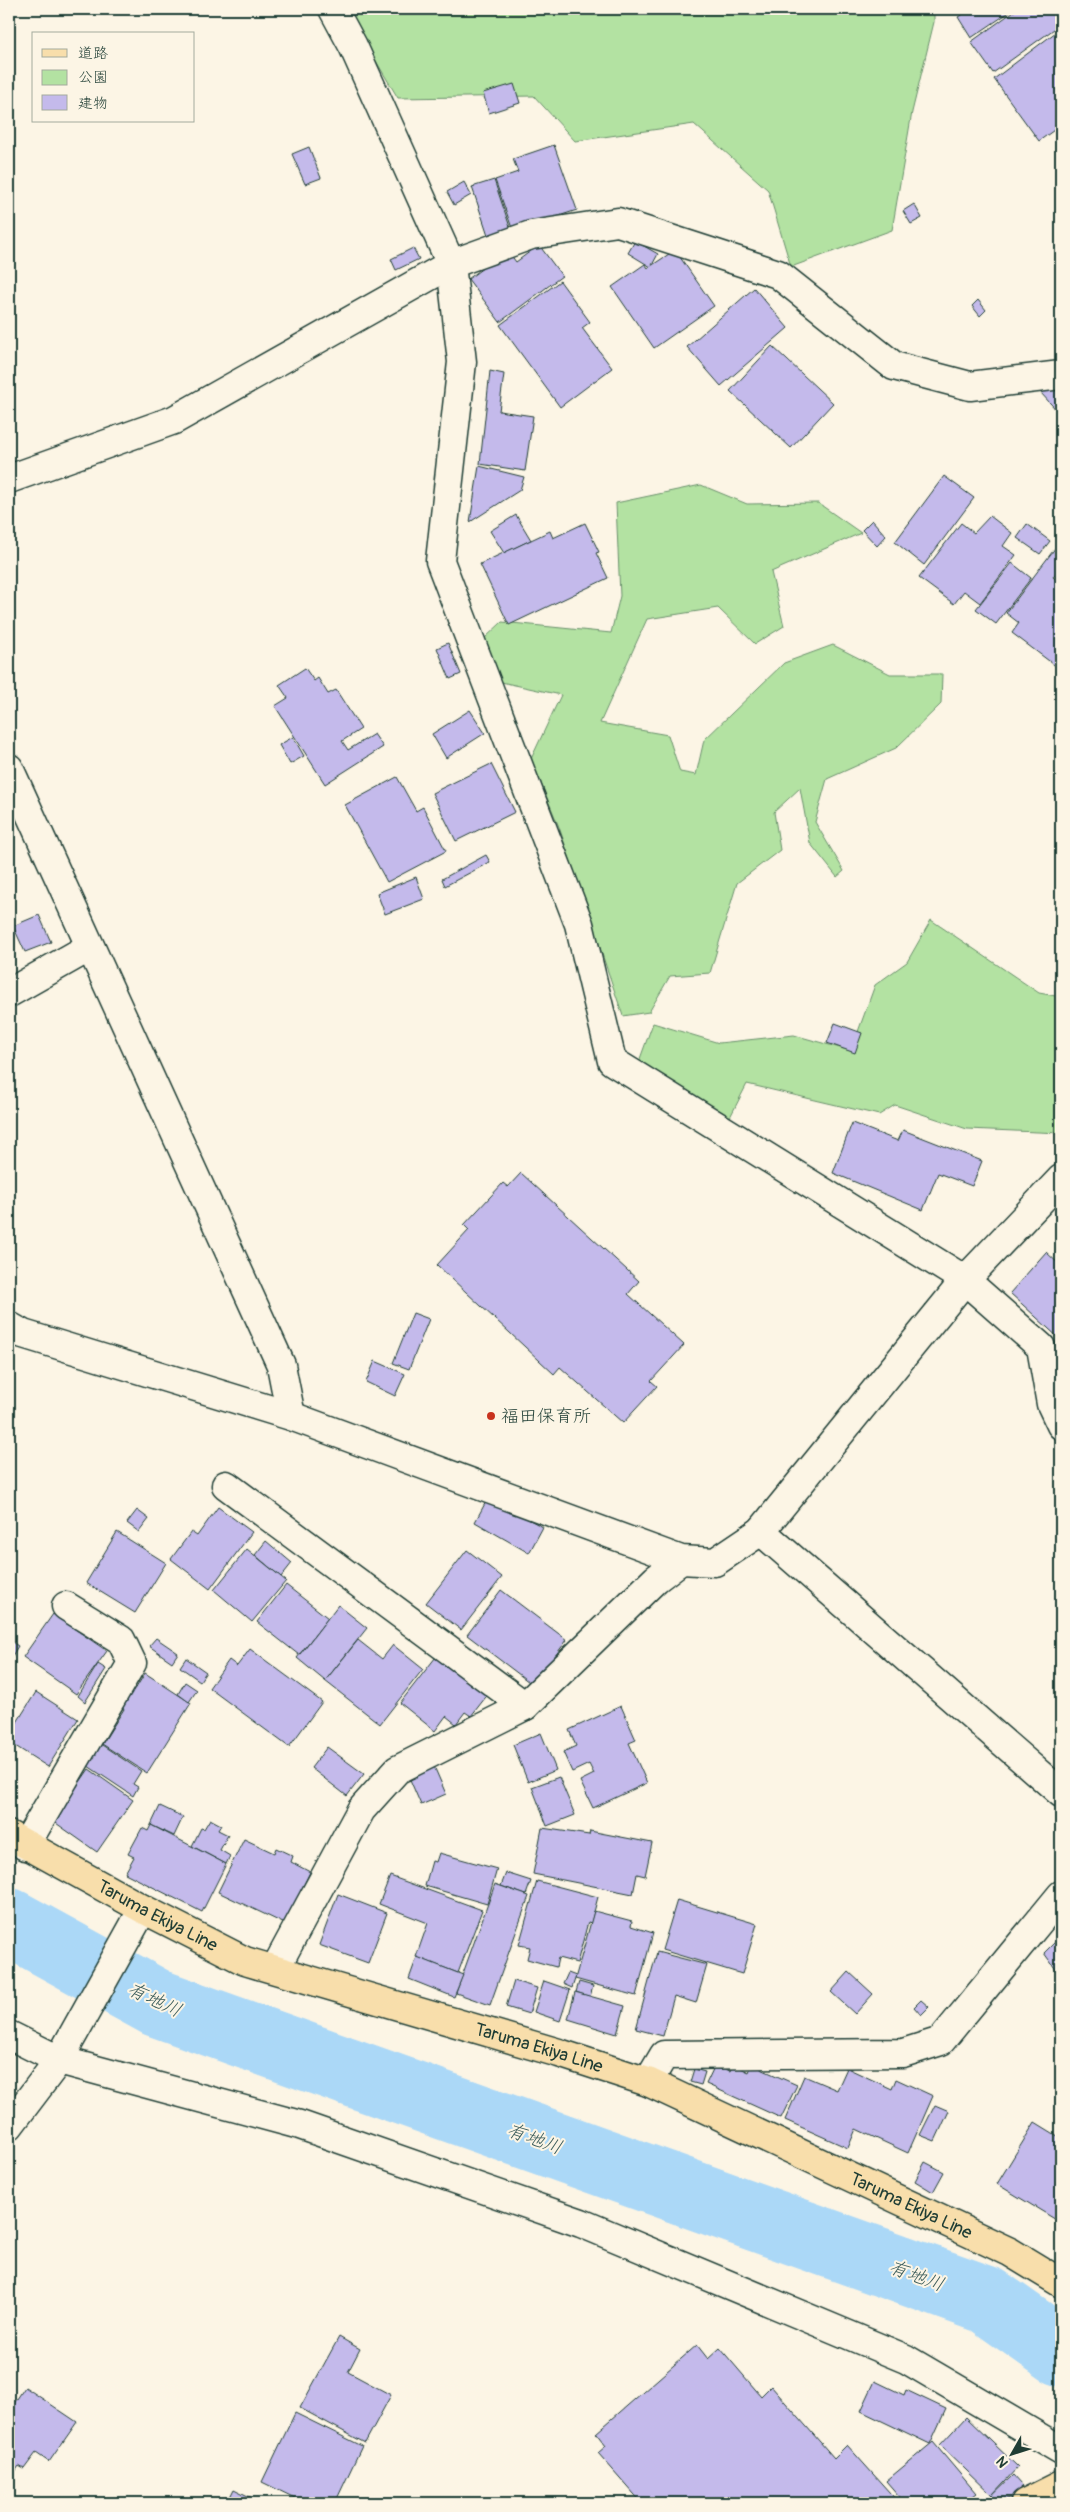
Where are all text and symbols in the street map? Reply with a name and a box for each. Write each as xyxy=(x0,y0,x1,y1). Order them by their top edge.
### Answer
legend xyxy=(32,32,195,122)
text: 道路 xyxy=(78,44,108,63)
text: 公園 xyxy=(78,68,108,87)
text: 建物 xyxy=(78,94,108,113)
place label: 福田保育所 xyxy=(501,1405,591,1428)
marker: 福田保育所 xyxy=(485,1410,497,1422)
street label: Taruma Ekiya Line xyxy=(93,1875,221,1957)
water label: 有地川 xyxy=(124,1977,185,2023)
street label: Taruma Ekiya Line xyxy=(472,2018,606,2079)
water label: 有地川 xyxy=(504,2118,566,2160)
street label: Taruma Ekiya Line xyxy=(846,2167,976,2245)
water label: 有地川 xyxy=(886,2255,948,2297)
north arrow xyxy=(988,2430,1038,2480)
text: N xyxy=(993,2453,1012,2471)

